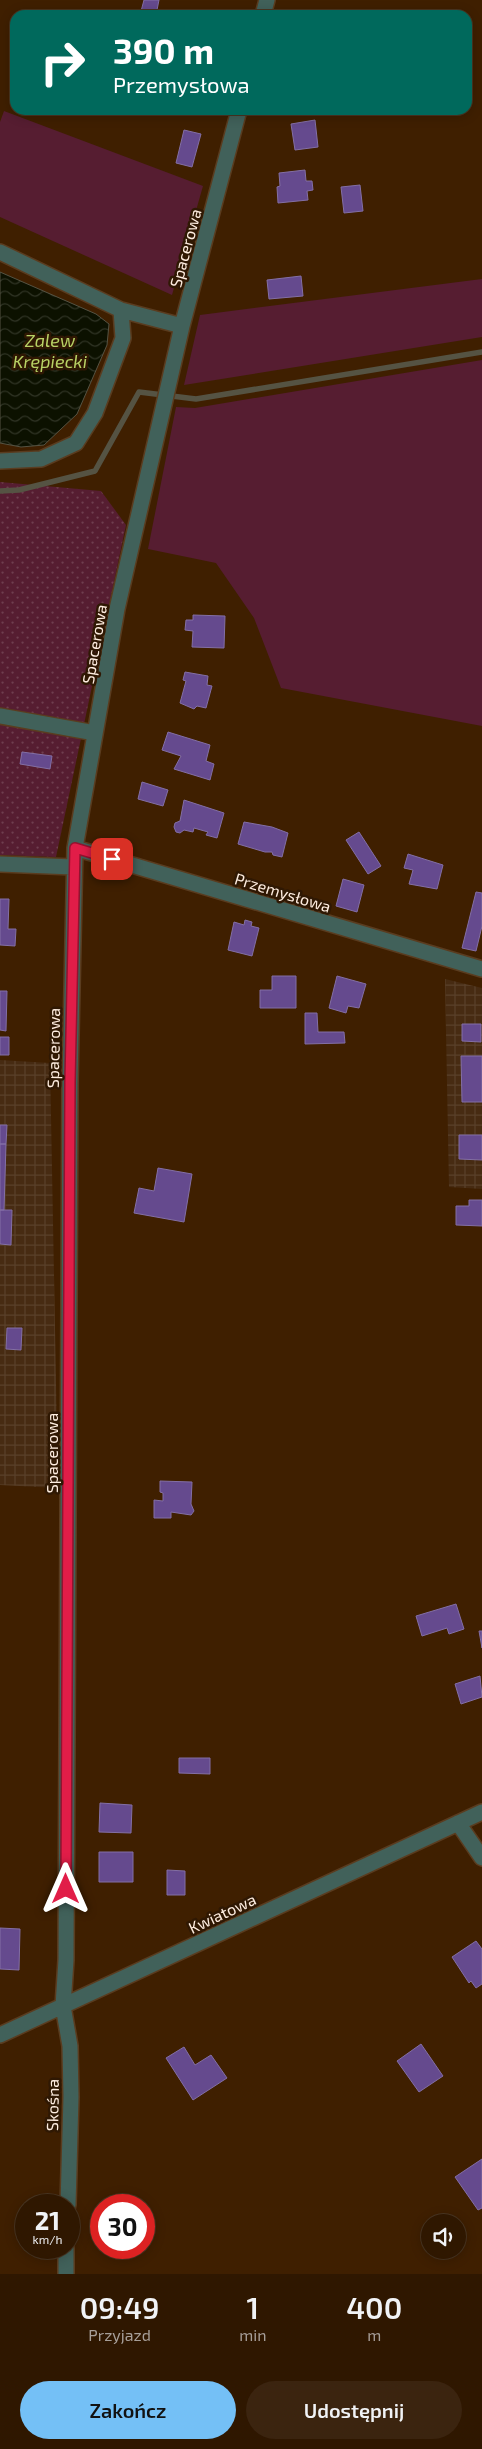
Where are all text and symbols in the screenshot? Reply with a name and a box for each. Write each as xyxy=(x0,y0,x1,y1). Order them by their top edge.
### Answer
text: 390 m xyxy=(113,29,214,71)
icon: right xyxy=(30,30,95,95)
text: Przemysłowa xyxy=(113,71,250,97)
street label: Spacerowa xyxy=(165,207,205,289)
water label: Zalew Krępiecki xyxy=(13,329,88,372)
street label: Spacerowa xyxy=(78,603,110,685)
pin xyxy=(91,838,133,880)
icon: arrive xyxy=(98,845,126,873)
street label: Przemysłowa xyxy=(233,868,333,916)
street label: Spacerowa xyxy=(43,1008,63,1088)
street label: Spacerowa xyxy=(42,1413,61,1493)
position arrow xyxy=(39,1862,91,1914)
street label: Kwiatowa xyxy=(185,1889,259,1937)
street label: Skośna xyxy=(42,2079,62,2131)
speed limit sign: 30 xyxy=(90,2194,155,2259)
text: 21 xyxy=(35,2205,60,2235)
map controls xyxy=(421,2214,466,2259)
button: sound xyxy=(421,2214,466,2259)
text: km/h xyxy=(33,2232,62,2246)
text: 09:49 xyxy=(80,2289,160,2325)
text: 1 xyxy=(247,2289,259,2325)
text: 400 xyxy=(346,2289,402,2325)
text: Przyjazd xyxy=(88,2325,151,2344)
text: min xyxy=(239,2325,267,2344)
text: m xyxy=(367,2325,381,2344)
button: Zakończ xyxy=(20,2381,236,2439)
button: Udostępnij xyxy=(246,2381,462,2439)

